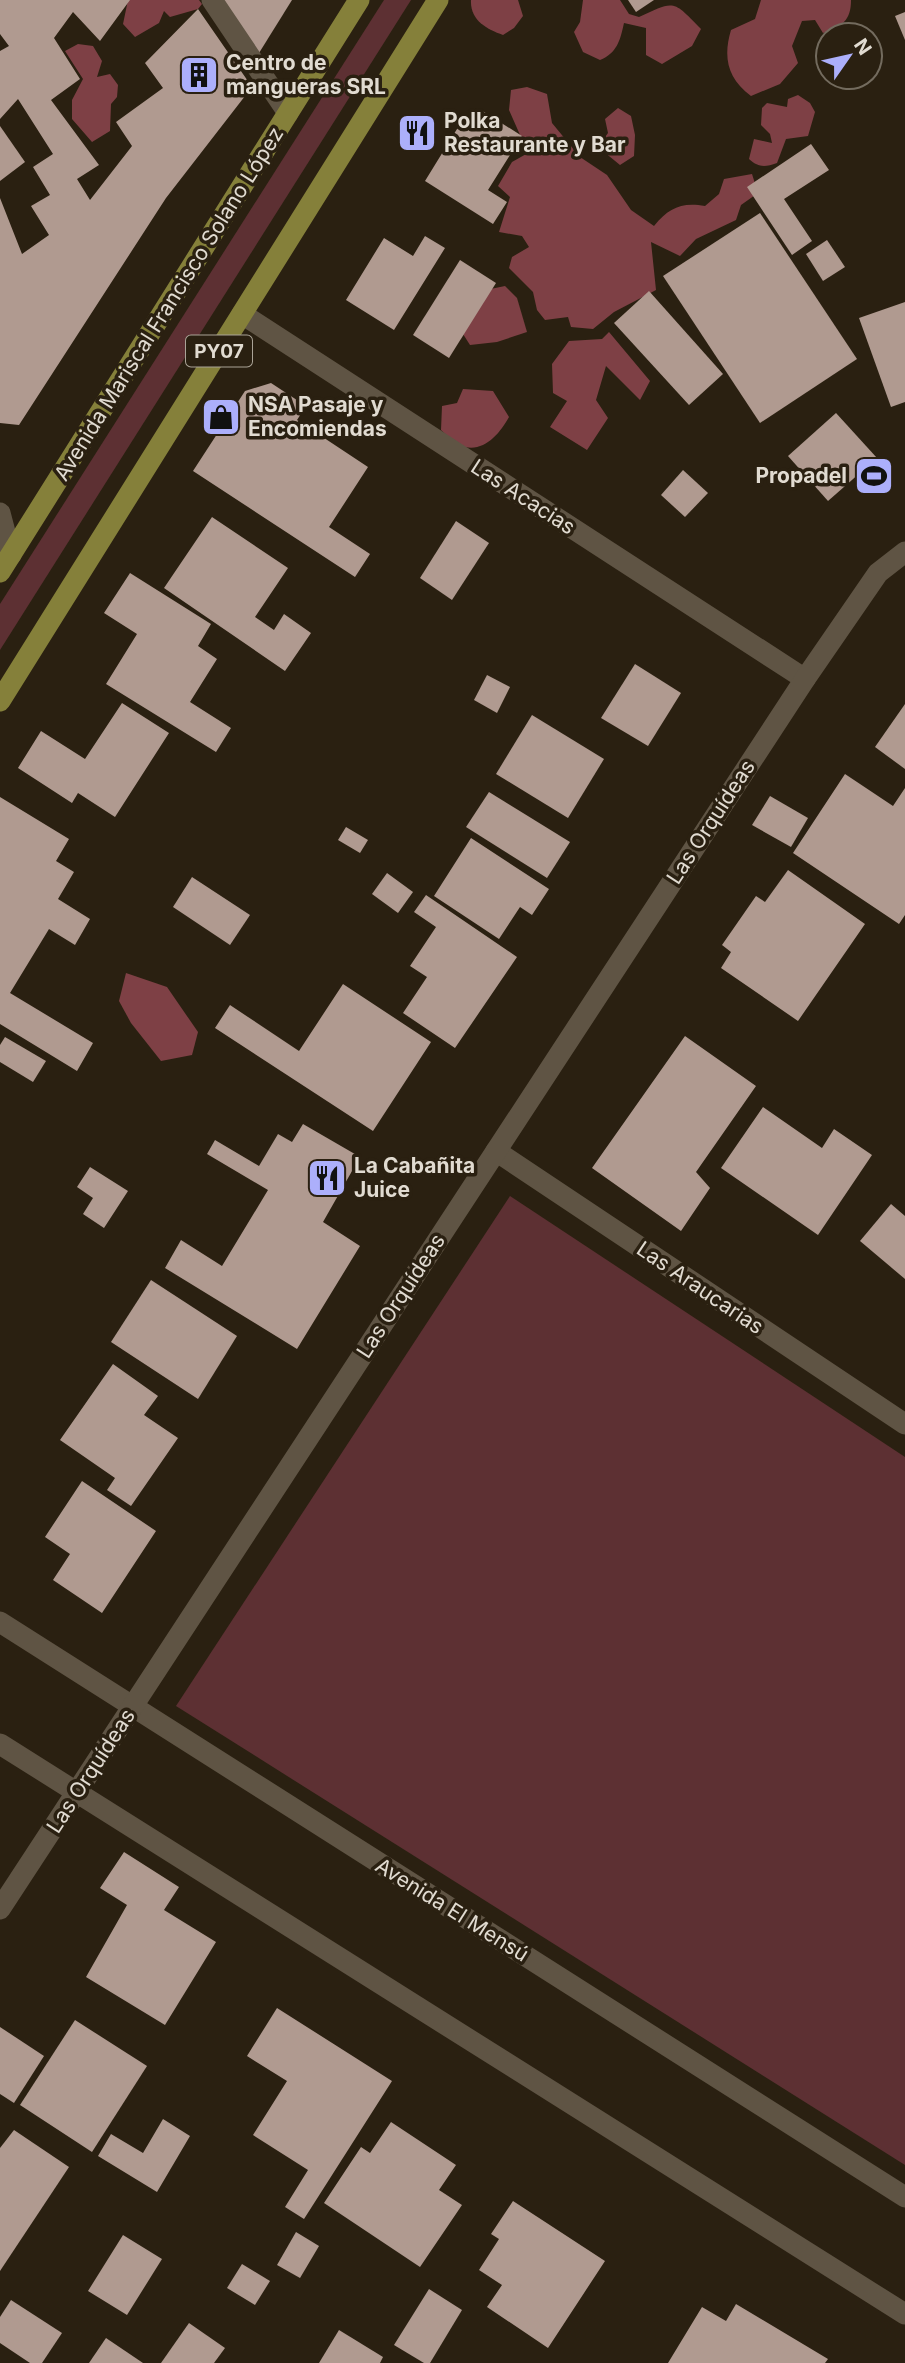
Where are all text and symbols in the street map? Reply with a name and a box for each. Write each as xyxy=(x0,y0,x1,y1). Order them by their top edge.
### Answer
north arrow xyxy=(814,21,884,91)
text: N xyxy=(849,34,876,59)
place label: Centro de mangueras SRL xyxy=(226,50,386,99)
building icon: Centro de mangueras SRL xyxy=(178,54,220,96)
place label: Polka Restaurante y Bar xyxy=(444,108,626,157)
restaurant icon: Polka Restaurante y Bar xyxy=(396,112,438,154)
street label: Avenida Mariscal Francisco Solano López xyxy=(49,122,288,485)
road number: PY07 xyxy=(186,336,252,366)
place label: NSA Pasaje y Encomiendas xyxy=(248,392,387,441)
shop icon: NSA Pasaje y Encomiendas xyxy=(200,396,242,438)
street label: Las Acacias xyxy=(467,454,580,539)
sports icon: Propadel xyxy=(853,455,895,497)
place label: Propadel xyxy=(755,463,847,488)
street label: Las Orquídeas xyxy=(661,755,760,888)
place label: La Cabañita Juice xyxy=(354,1153,475,1202)
restaurant icon: La Cabañita Juice xyxy=(306,1157,348,1199)
street label: Las Orquídeas xyxy=(351,1229,450,1362)
street label: Las Araucarias xyxy=(632,1236,768,1339)
street label: Las Orquídeas xyxy=(41,1704,140,1837)
street label: Avenida El Mensú xyxy=(371,1852,533,1967)

